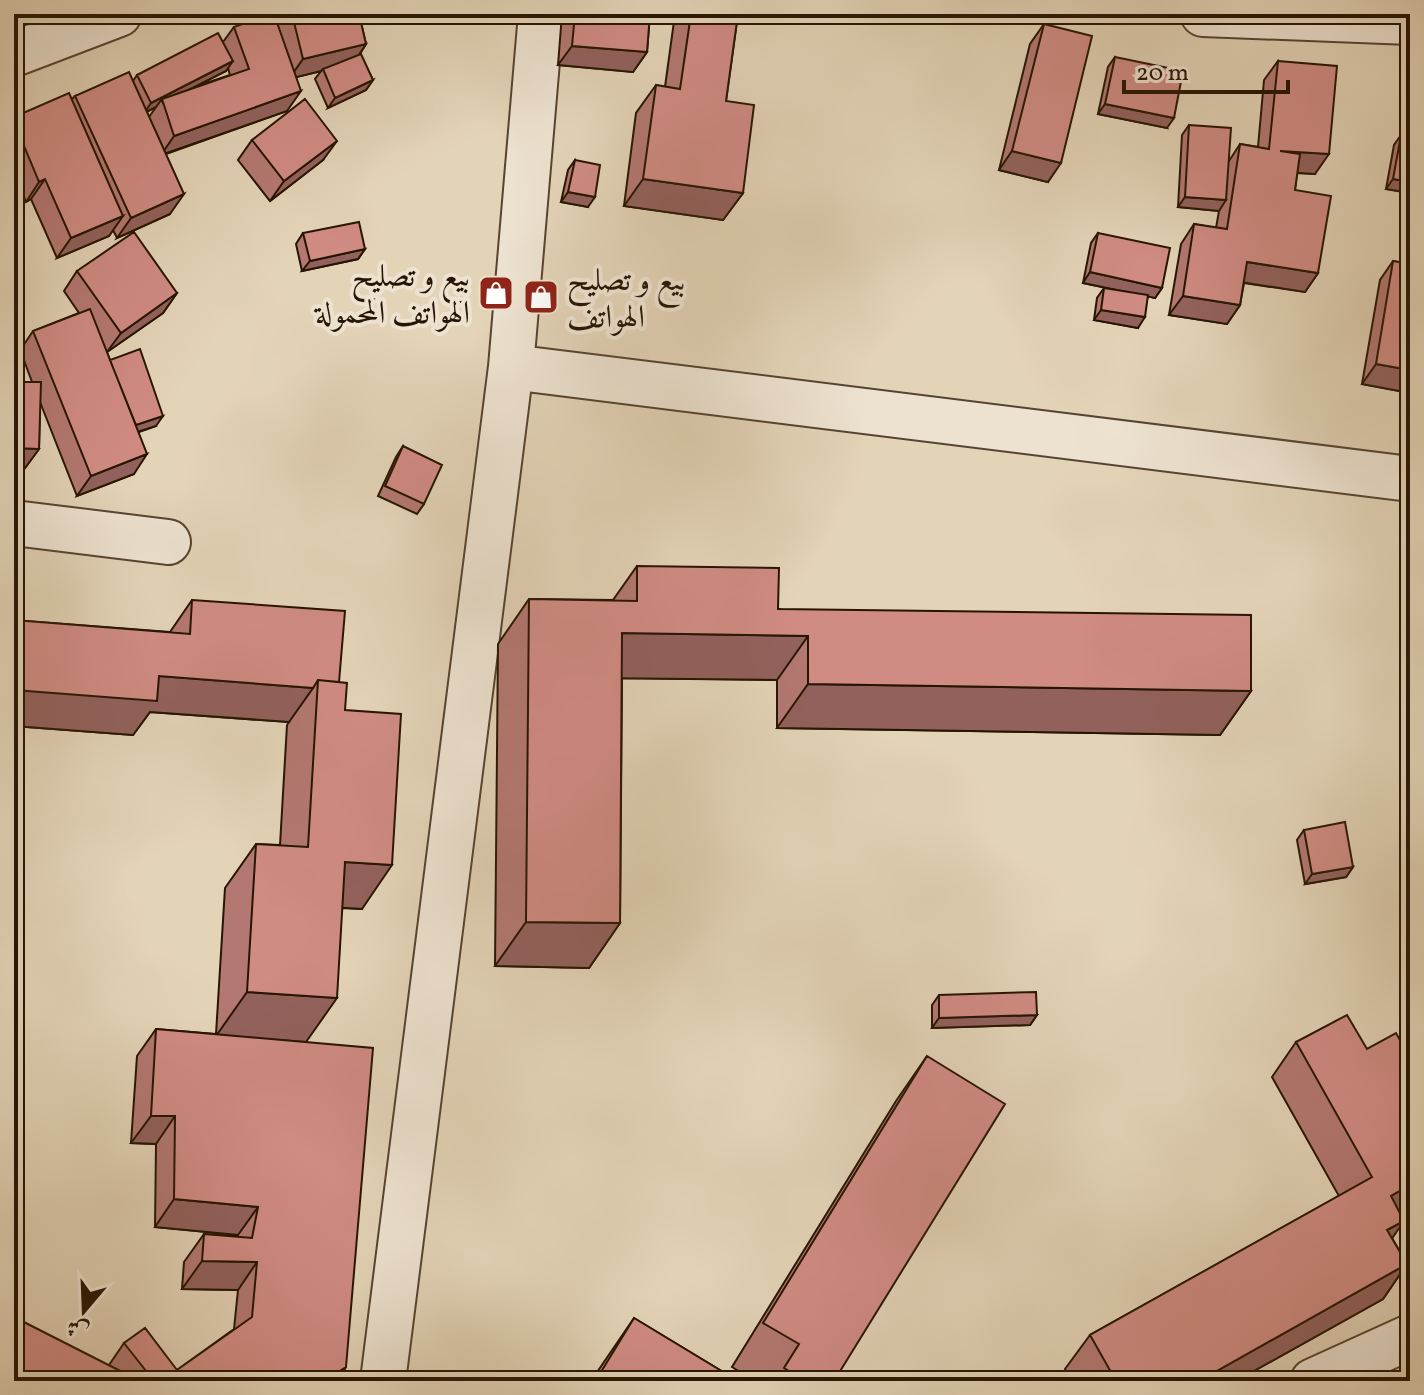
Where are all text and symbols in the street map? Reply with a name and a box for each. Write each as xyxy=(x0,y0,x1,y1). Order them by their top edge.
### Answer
scale bar xyxy=(1124,44,1288,94)
text: 20 m xyxy=(1136,57,1189,91)
place label: بيع و تصليح الهواتف المحمولة xyxy=(313,256,470,337)
place label: بيع و تصليح الهواتف xyxy=(567,260,685,341)
shop icon: بيع و تصليح الهواتف المحمولة xyxy=(477,274,515,312)
shop icon: بيع و تصليح الهواتف xyxy=(522,278,560,316)
north arrow xyxy=(44,1271,124,1351)
text: ش xyxy=(63,1309,94,1346)

